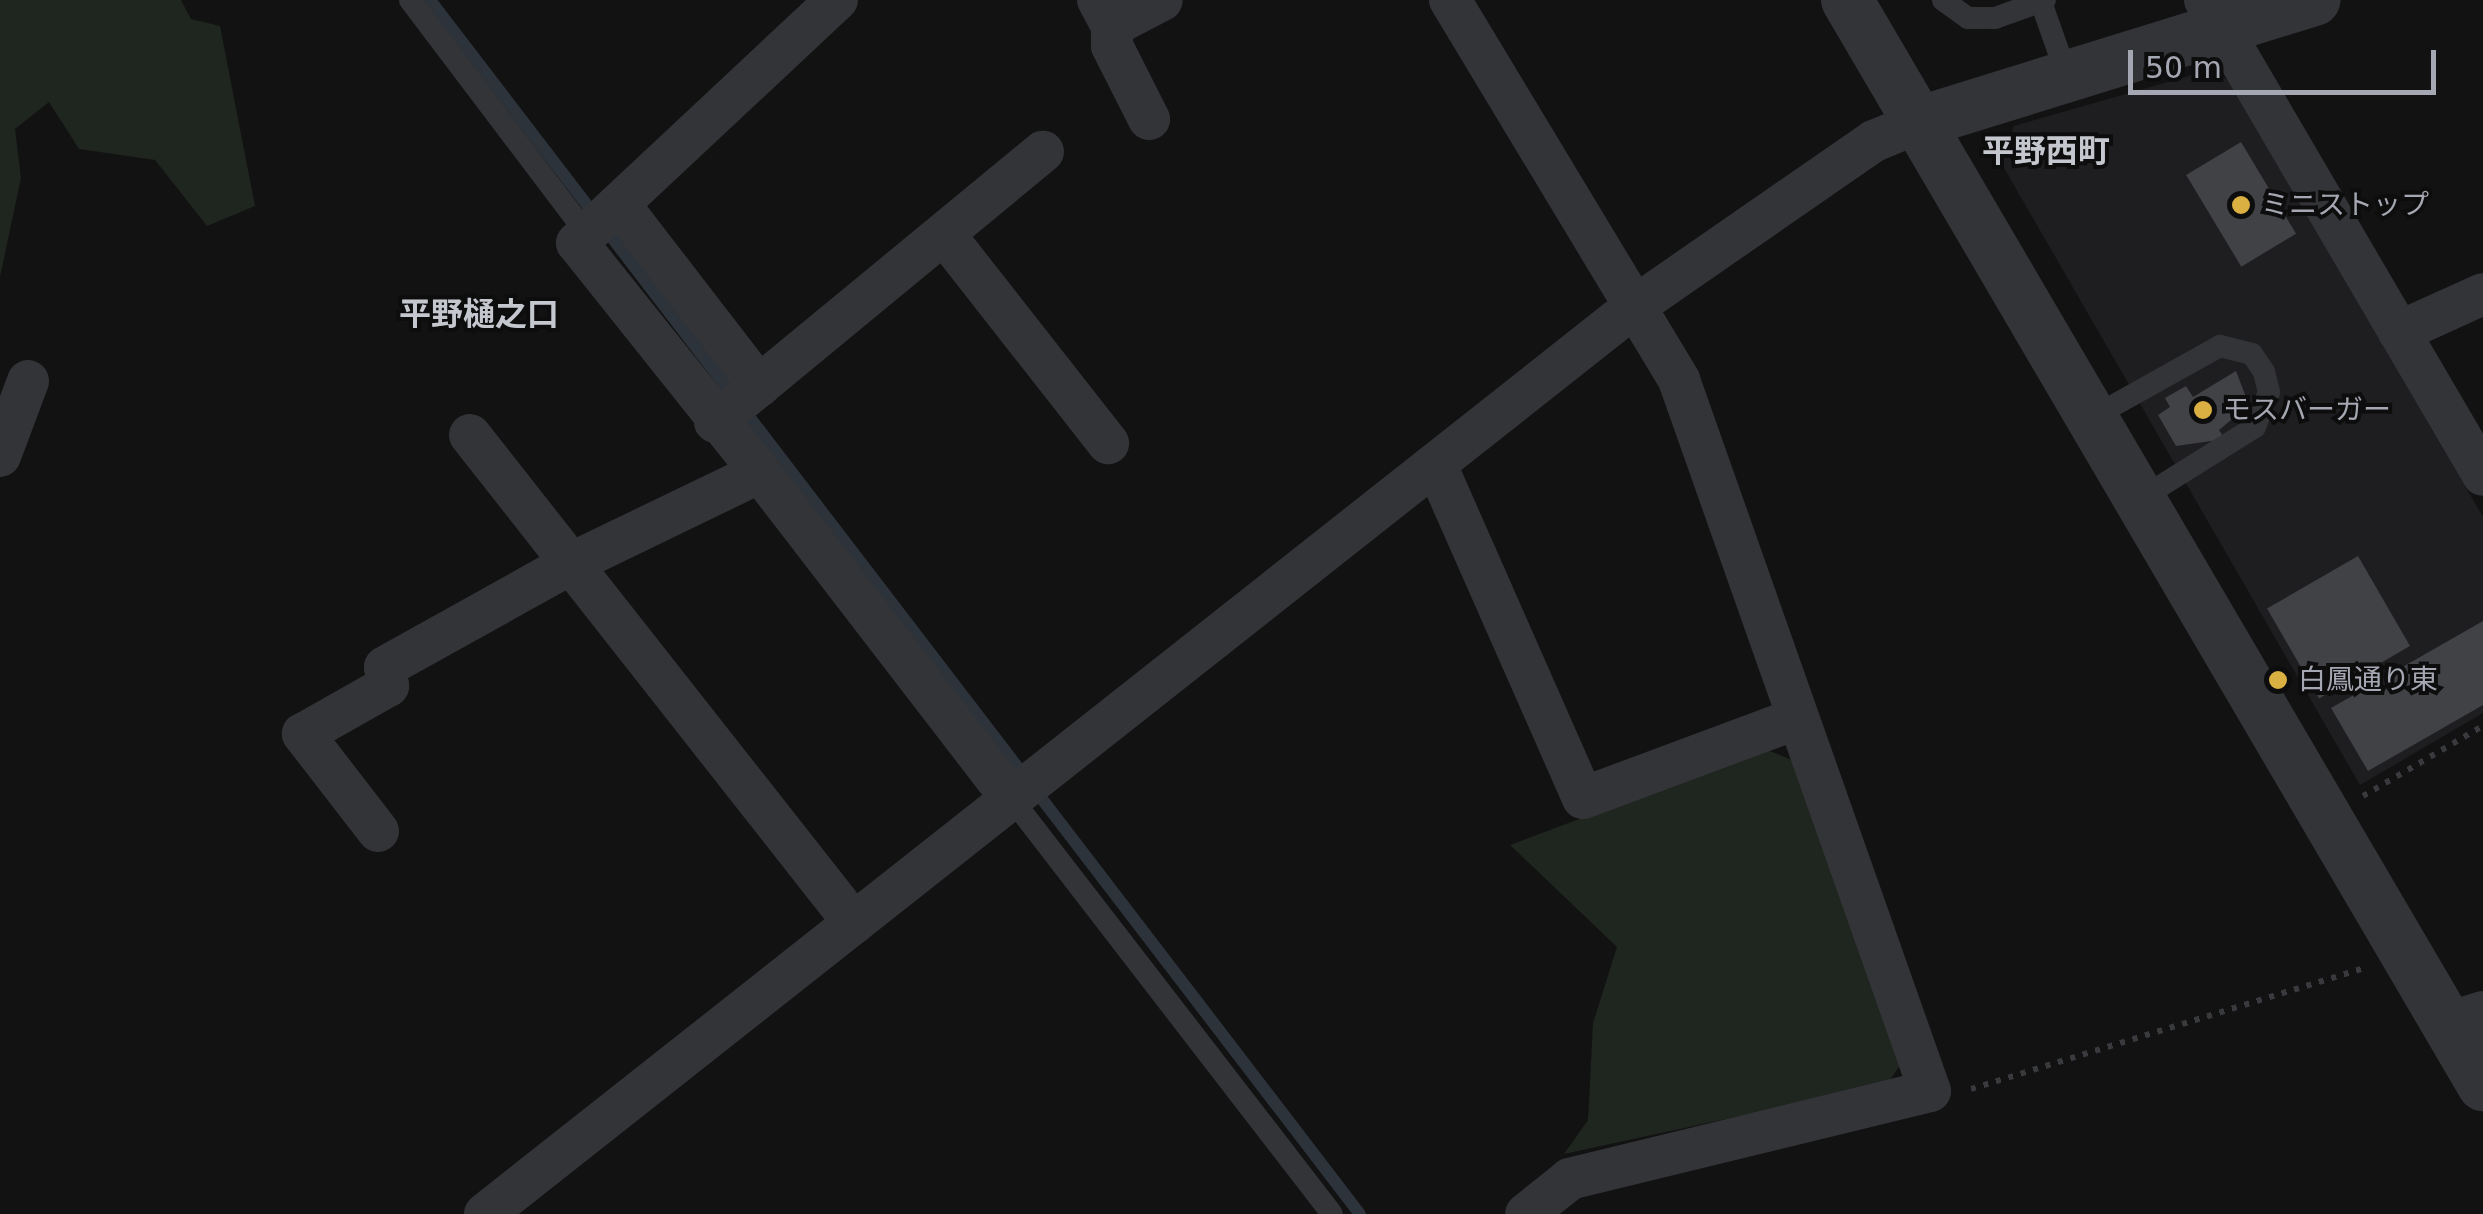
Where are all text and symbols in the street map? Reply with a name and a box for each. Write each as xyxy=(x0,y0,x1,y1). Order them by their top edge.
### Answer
scale bar xyxy=(2133,30,2440,92)
text: 50 m xyxy=(2145,50,2222,85)
district label: 平野西町 xyxy=(1982,132,2110,170)
place label: ミニストップ xyxy=(2261,188,2429,222)
marker: ミニストップ xyxy=(2230,194,2252,216)
district label: 平野樋之口 xyxy=(399,295,559,333)
place label: モスバーガー xyxy=(2223,393,2391,427)
marker: モスバーガー xyxy=(2192,399,2214,421)
place label: 白鳳通り東 xyxy=(2298,663,2438,697)
marker: 白鳳通り東 xyxy=(2267,669,2289,691)

